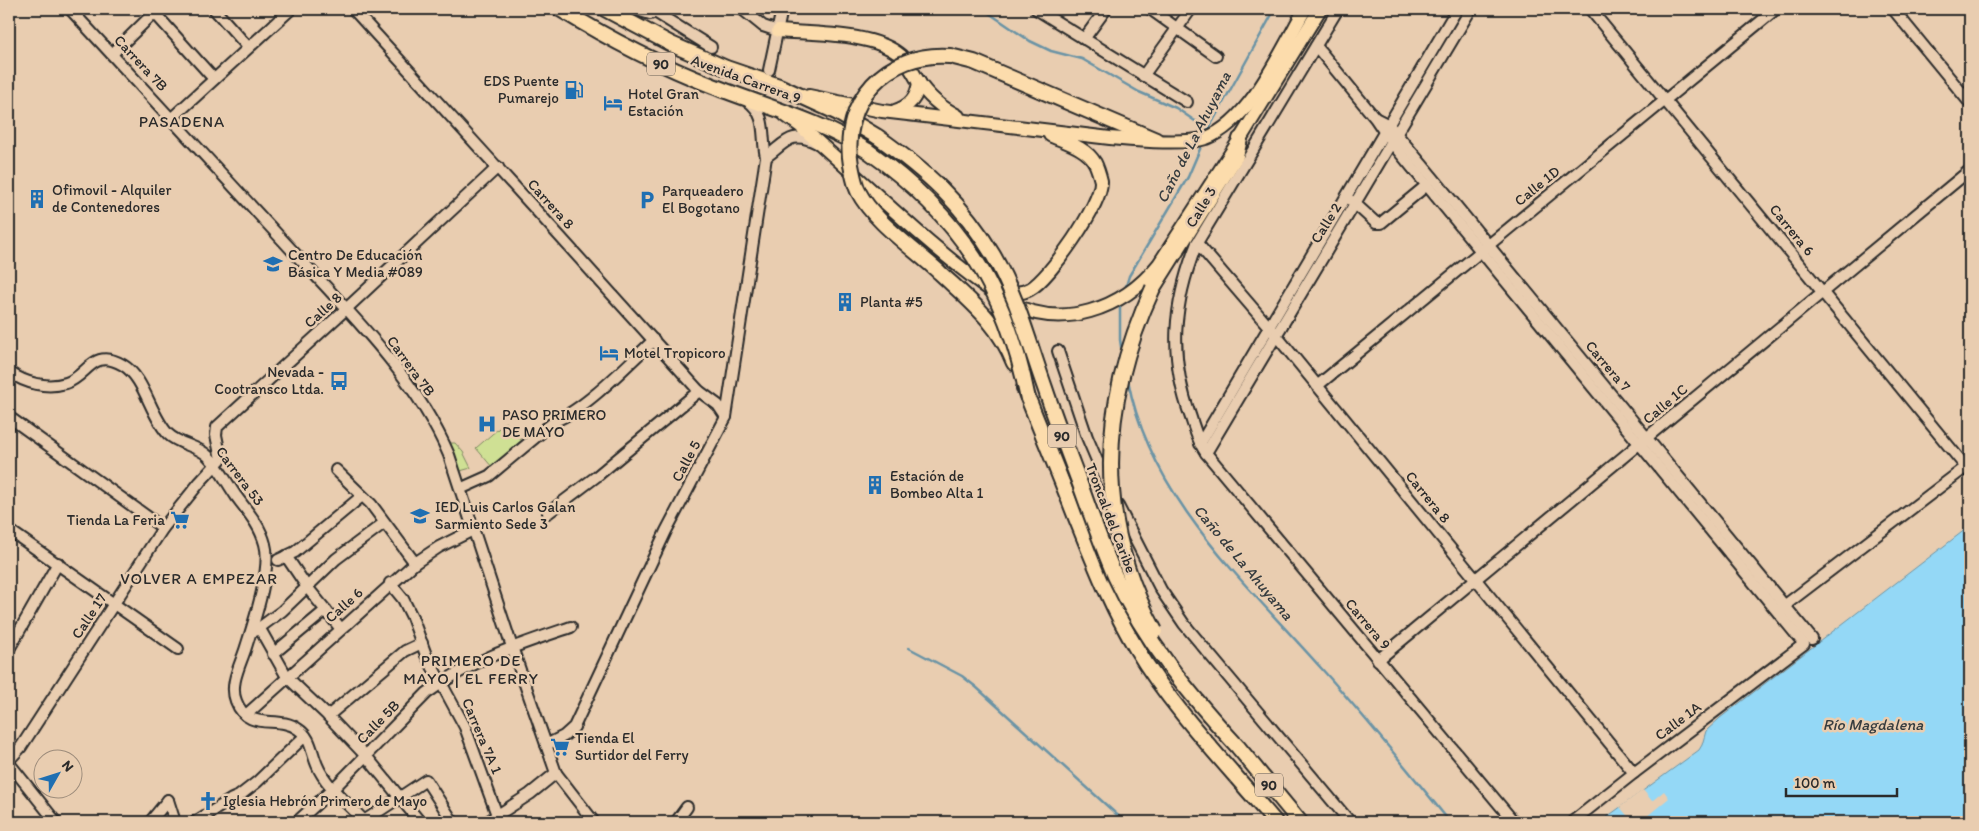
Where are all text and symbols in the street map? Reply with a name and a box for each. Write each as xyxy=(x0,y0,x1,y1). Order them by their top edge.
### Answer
street label: Carrera 7B xyxy=(110,31,172,95)
street label: Avenida Carrera 9 xyxy=(689,51,804,107)
road number: 90 xyxy=(647,52,675,76)
water label: Caño de La Ahuyama xyxy=(1152,68,1235,206)
place label: EDS Puente Pumarejo xyxy=(483,72,559,107)
fuel station icon: EDS Puente Pumarejo xyxy=(563,79,585,101)
place label: Hotel Gran Estación xyxy=(628,85,699,120)
hotel icon: Hotel Gran Estación xyxy=(602,92,624,114)
district label: PASADENA xyxy=(139,112,225,131)
street label: Calle 1D xyxy=(1511,162,1563,210)
street label: Carrera 8 xyxy=(524,175,578,233)
place label: Ofimovil - Alquiler de Contenedores xyxy=(52,181,172,216)
place label: Parqueadero El Bogotano xyxy=(662,182,744,217)
street label: Calle 3 xyxy=(1182,183,1220,231)
building icon: Ofimovil - Alquiler de Contenedores xyxy=(26,188,48,210)
parking icon: Parqueadero El Bogotano xyxy=(636,189,658,211)
street label: Calle 2 xyxy=(1307,199,1345,247)
street label: Carrera 6 xyxy=(1766,201,1818,260)
place label: Centro De Educación Básica Y Media #089 xyxy=(288,246,423,281)
school or university icon: Centro De Educación Básica Y Media #089 xyxy=(262,253,284,275)
street label: Calle 8 xyxy=(300,288,346,332)
building icon: Planta #5 xyxy=(834,291,856,313)
place label: Planta #5 xyxy=(860,293,923,311)
street label: Carrera 7B xyxy=(383,332,439,400)
street label: Carrera 7 xyxy=(1582,337,1635,395)
hotel icon: Motel Tropicoro xyxy=(598,342,620,364)
place label: Motel Tropicoro xyxy=(624,344,726,362)
place label: Nevada - Cootransco Ltda. xyxy=(214,363,324,398)
bus stop icon: Nevada - Cootransco Ltda. xyxy=(328,370,350,392)
street label: Calle 1C xyxy=(1639,380,1691,428)
place label: PASO PRIMERO DE MAYO xyxy=(502,406,606,441)
hospital icon: PASO PRIMERO DE MAYO xyxy=(476,413,498,435)
road number: 90 xyxy=(1048,424,1076,448)
street label: Calle 5 xyxy=(668,437,704,485)
street label: Carrera 53 xyxy=(212,443,268,509)
street label: Troncal del Caribe xyxy=(1082,461,1140,575)
place label: Estación de Bombeo Alta 1 xyxy=(890,467,984,502)
street label: Carrera 8 xyxy=(1402,467,1454,527)
building icon: Estación de Bombeo Alta 1 xyxy=(864,474,886,496)
place label: IED Luis Carlos Galan Sarmiento Sede 3 xyxy=(435,498,576,533)
water label: Caño de La Ahuyama xyxy=(1190,501,1298,624)
school or university icon: IED Luis Carlos Galan Sarmiento Sede 3 xyxy=(409,505,431,527)
supermarket icon: Tienda La Feria xyxy=(169,509,191,531)
place label: Tienda La Feria xyxy=(67,511,165,529)
district label: VOLVER A EMPEZAR xyxy=(120,569,278,588)
street label: Calle 6 xyxy=(321,583,367,627)
street label: Calle 17 xyxy=(68,589,111,642)
street label: Carrera 9 xyxy=(1341,595,1395,653)
district label: PRIMERO DE MAYO | EL FERRY xyxy=(403,651,539,688)
street label: Carrera 7A 1 xyxy=(458,695,506,777)
street label: Calle 5B xyxy=(353,696,403,748)
street label: Calle 1A xyxy=(1651,698,1705,744)
water label: Río Magdalena xyxy=(1823,715,1924,734)
place label: Tienda El Surtidor del Ferry xyxy=(575,729,689,764)
supermarket icon: Tienda El Surtidor del Ferry xyxy=(549,736,571,758)
north arrow xyxy=(32,748,82,798)
text: N xyxy=(58,757,77,775)
scale bar xyxy=(1786,766,1898,798)
road number: 90 xyxy=(1255,774,1283,796)
text: 100 m xyxy=(1794,774,1836,792)
church icon: Iglesia Hebrón Primero de Mayo xyxy=(197,790,219,812)
place label: Iglesia Hebrón Primero de Mayo xyxy=(223,792,427,810)

